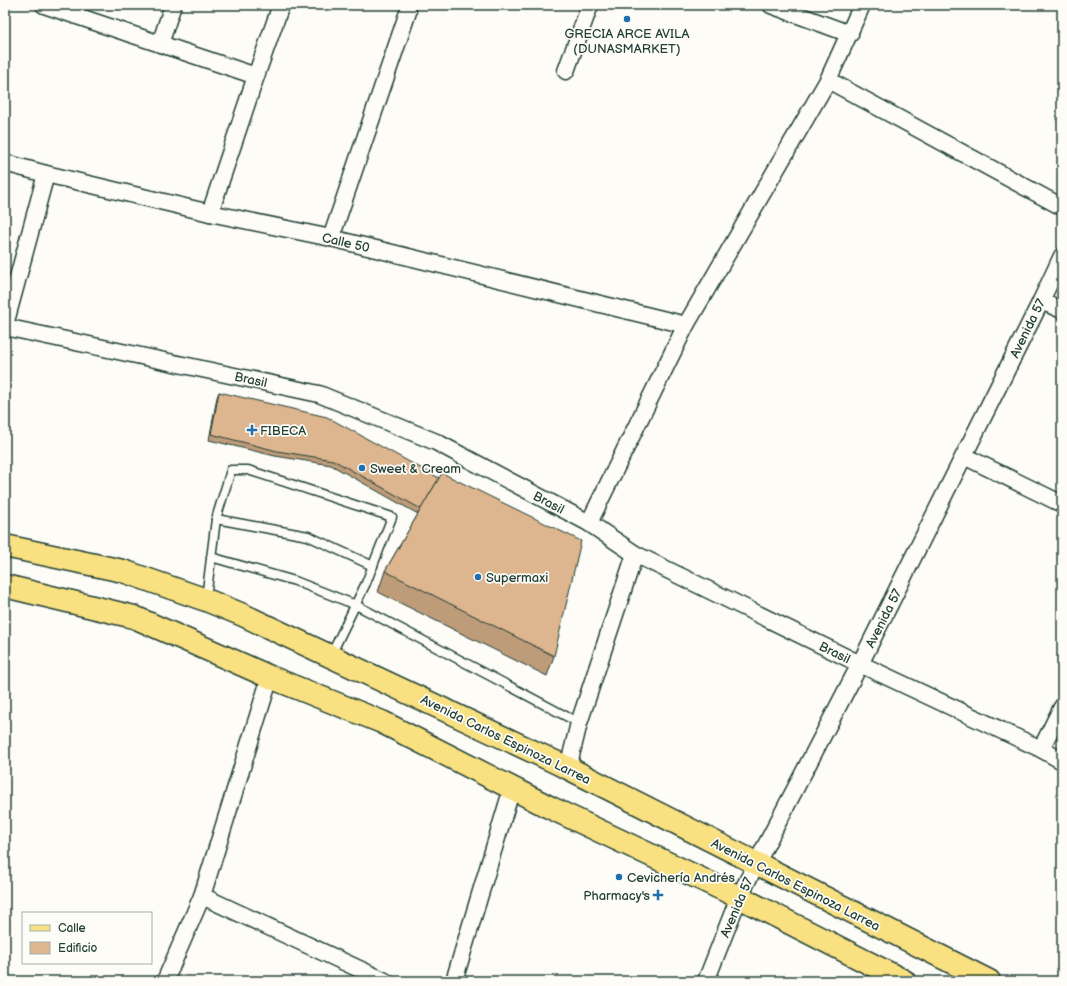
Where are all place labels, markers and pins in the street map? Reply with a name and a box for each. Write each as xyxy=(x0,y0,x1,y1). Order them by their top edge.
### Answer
marker: GRECIA ARCE AVILA (DUNASMARKET) xyxy=(622,14,632,24)
place label: GRECIA ARCE AVILA (DUNASMARKET) xyxy=(565,26,690,57)
place label: FIBECA xyxy=(260,423,306,439)
marker: FIBECA xyxy=(247,425,257,435)
place label: Sweet & Cream xyxy=(370,461,461,477)
marker: Sweet & Cream xyxy=(357,463,367,473)
place label: Supermaxi xyxy=(486,570,548,586)
marker: Supermaxi xyxy=(473,572,483,582)
place label: Cevichería Andrés xyxy=(627,870,736,886)
marker: Cevichería Andrés xyxy=(614,872,624,882)
place label: Pharmacy's xyxy=(583,888,651,904)
marker: Pharmacy's xyxy=(653,890,663,900)

